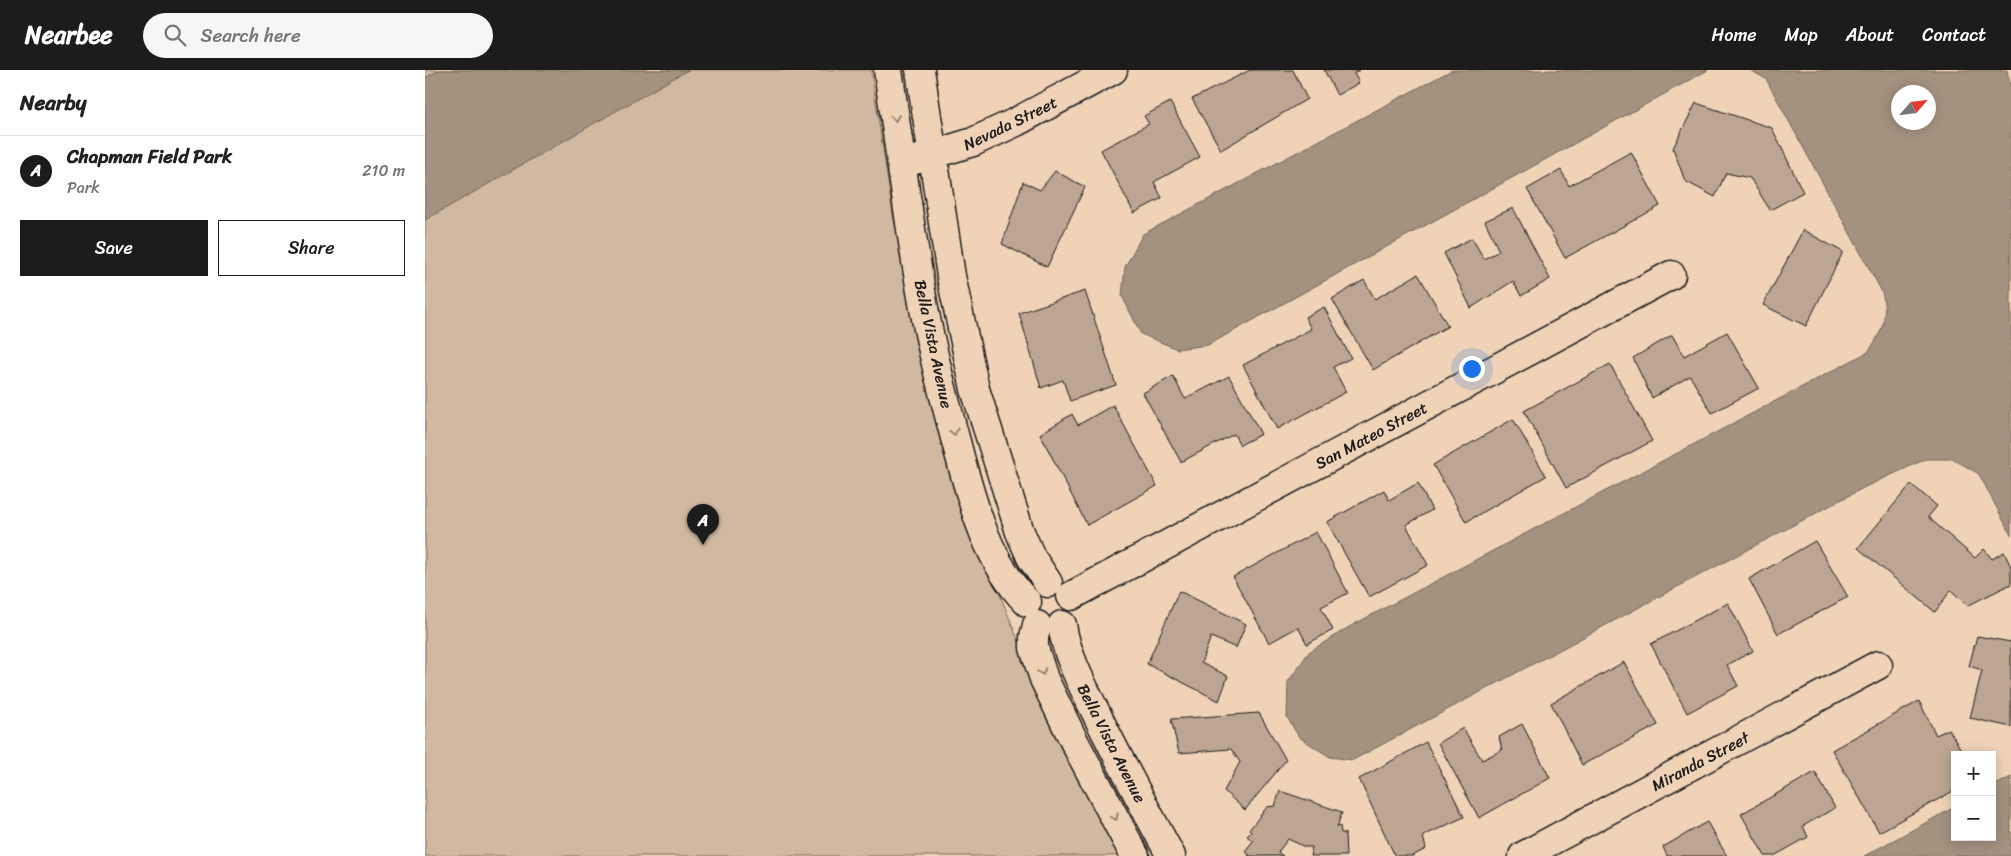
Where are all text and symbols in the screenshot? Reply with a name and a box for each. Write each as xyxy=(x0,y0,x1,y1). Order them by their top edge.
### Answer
search box xyxy=(143,13,493,58)
text: Nearbee xyxy=(25,14,113,56)
text: Search here xyxy=(201,19,301,52)
text: Home xyxy=(1712,19,1757,51)
text: Map xyxy=(1785,19,1818,51)
text: About xyxy=(1846,19,1894,51)
text: Contact xyxy=(1922,19,1986,51)
icon: search xyxy=(161,21,189,49)
text: Nearby xyxy=(20,84,86,122)
north arrow xyxy=(1891,85,1936,130)
street label: Nevada Street xyxy=(958,88,1062,159)
one-way arrow xyxy=(889,114,899,123)
text: Chapman Field Park xyxy=(67,140,232,173)
text: A xyxy=(31,156,41,185)
text: 210 m xyxy=(362,156,405,185)
text: Park xyxy=(67,173,100,202)
button: Save xyxy=(20,220,208,276)
button: Share xyxy=(218,220,405,276)
street label: Bella Vista Avenue xyxy=(906,277,961,411)
your location xyxy=(1459,356,1485,382)
street label: San Mateo Street xyxy=(1310,394,1433,477)
one-way arrow xyxy=(948,428,959,437)
pin: A xyxy=(687,504,719,545)
one-way arrow xyxy=(1036,668,1046,676)
street label: Bella Vista Avenue xyxy=(1069,678,1154,808)
street label: Miranda Street xyxy=(1646,723,1755,800)
map controls xyxy=(1951,751,1996,841)
button: + xyxy=(1951,751,1996,796)
button: − xyxy=(1951,796,1996,841)
one-way arrow xyxy=(1109,812,1119,821)

